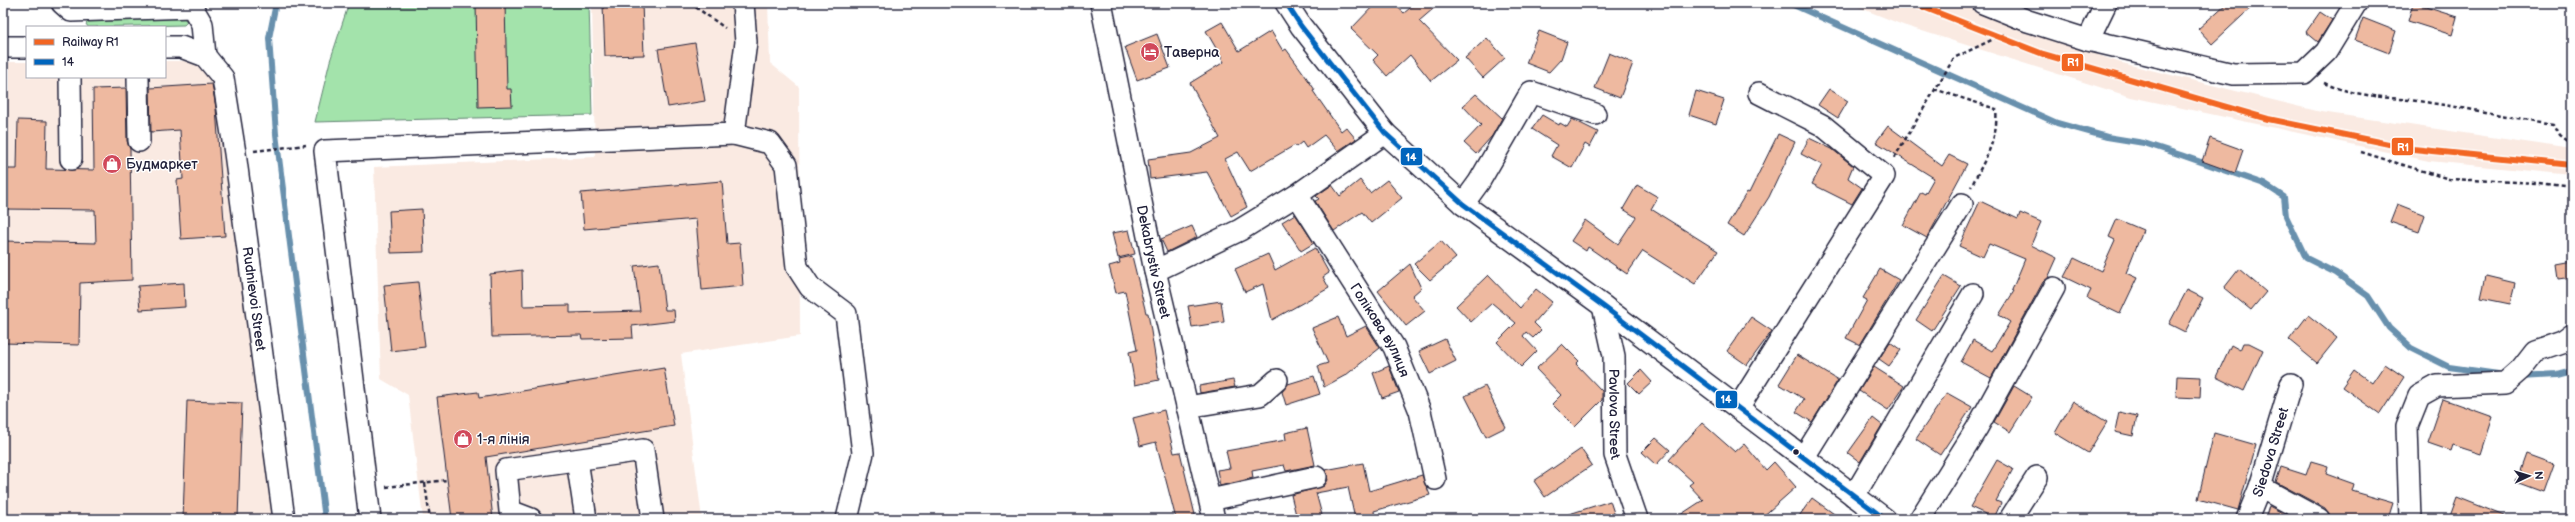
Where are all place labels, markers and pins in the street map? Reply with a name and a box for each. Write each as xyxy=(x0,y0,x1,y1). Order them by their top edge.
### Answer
hotel icon: Таверна xyxy=(1139,41,1161,63)
place label: Таверна xyxy=(1164,44,1220,61)
shop icon: Будмаркет xyxy=(101,153,123,175)
place label: Будмаркет xyxy=(126,156,198,173)
shop icon: 1-я лінія xyxy=(452,428,474,450)
place label: 1-я лінія xyxy=(477,431,530,448)
unlabelled marker xyxy=(1791,447,1801,457)

